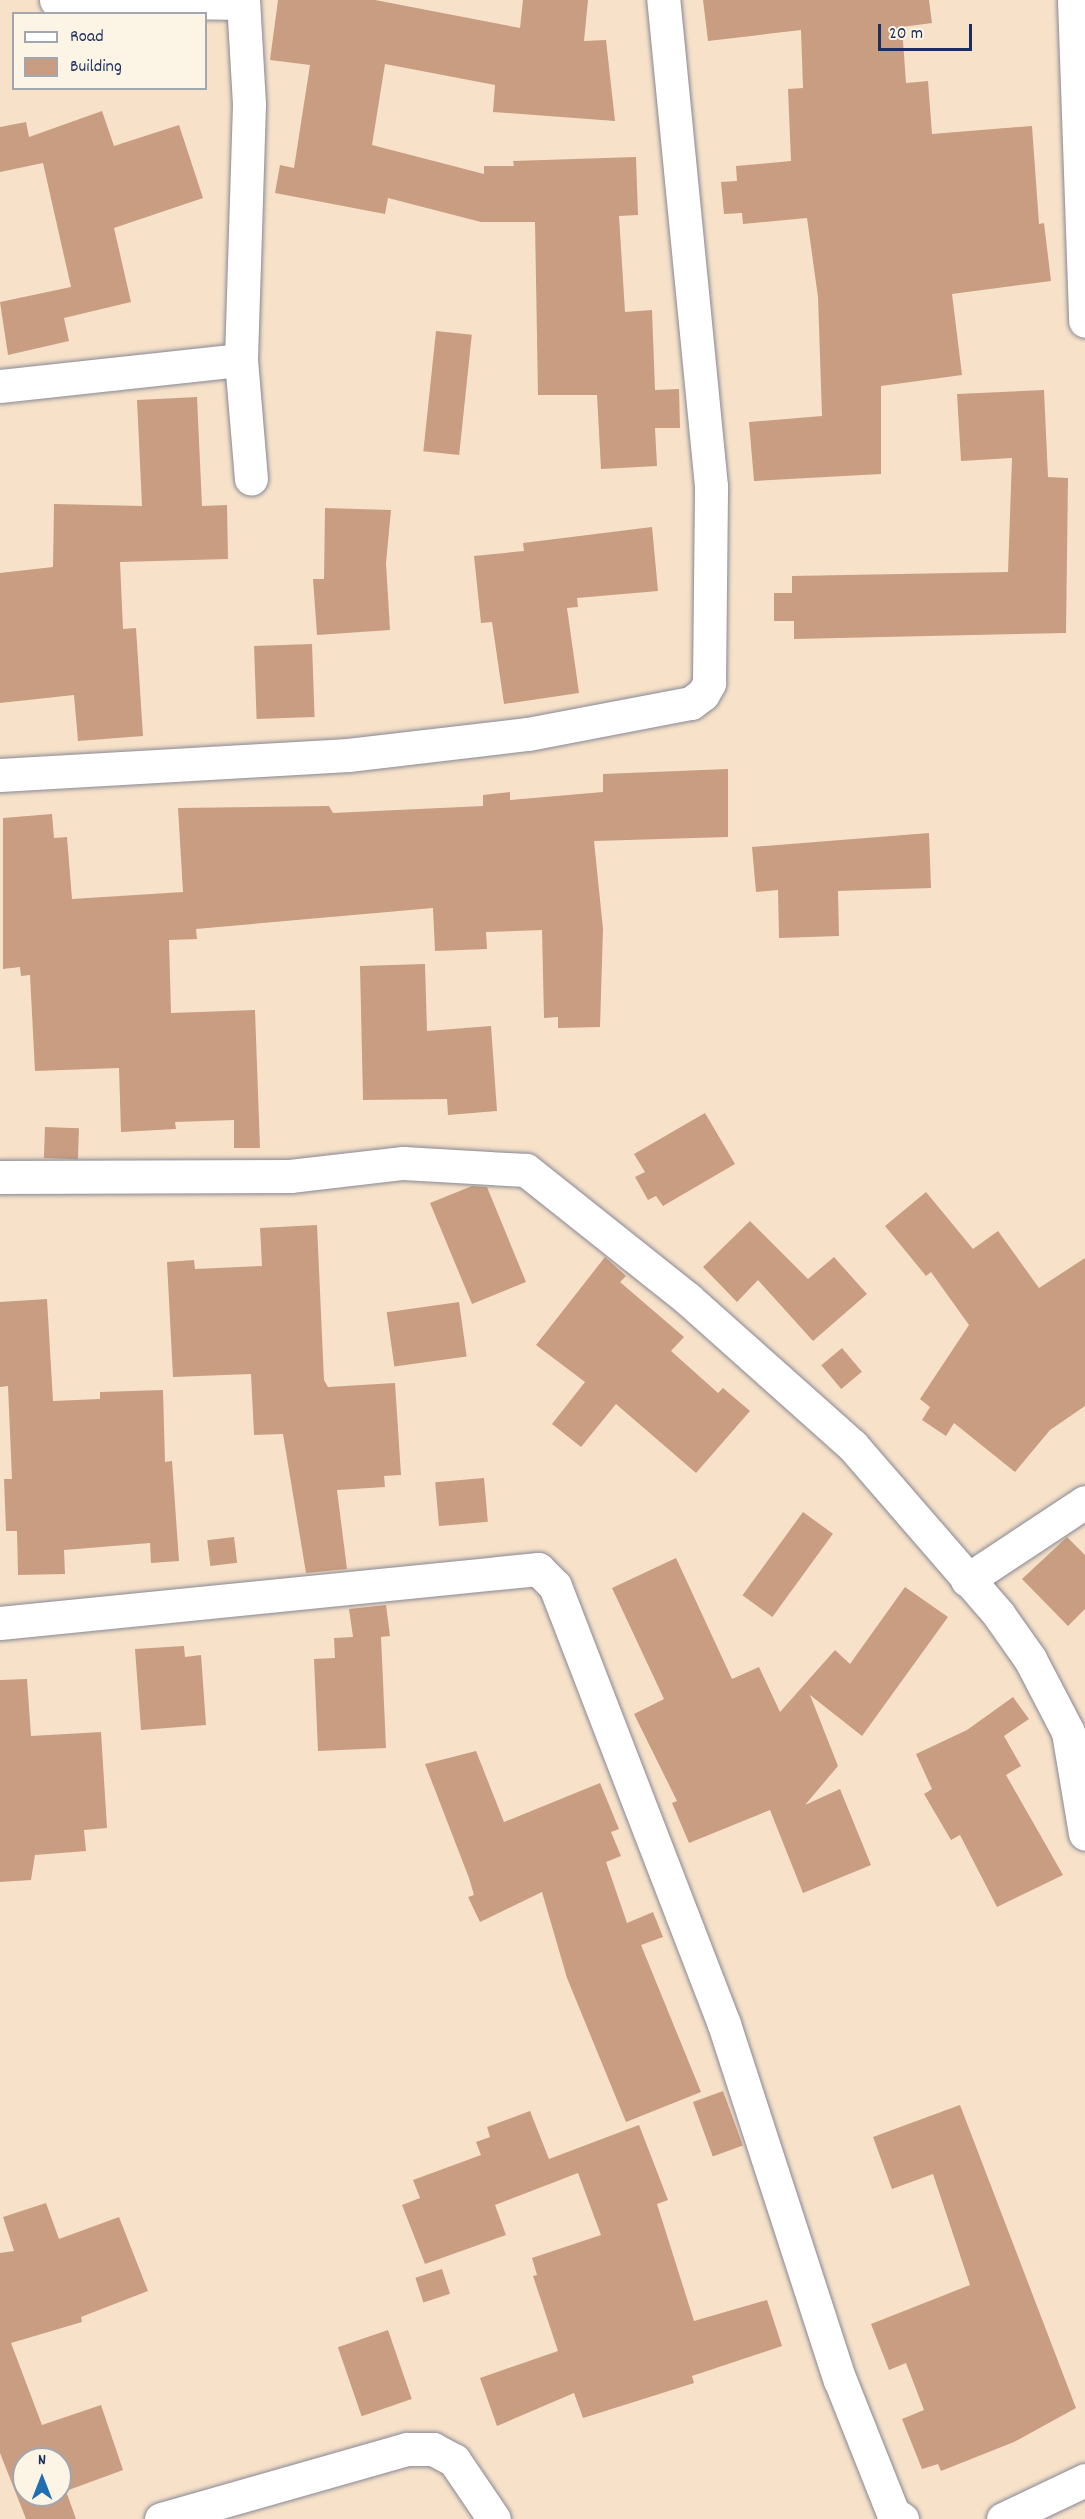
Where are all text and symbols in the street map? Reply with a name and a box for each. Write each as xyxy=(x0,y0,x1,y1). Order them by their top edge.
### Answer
legend xyxy=(12,12,207,90)
scale bar xyxy=(881,12,976,50)
text: 20 m xyxy=(889,22,923,47)
text: Road xyxy=(70,25,104,50)
text: Building xyxy=(70,55,122,80)
north arrow xyxy=(12,2447,72,2507)
text: N xyxy=(38,2449,46,2472)

